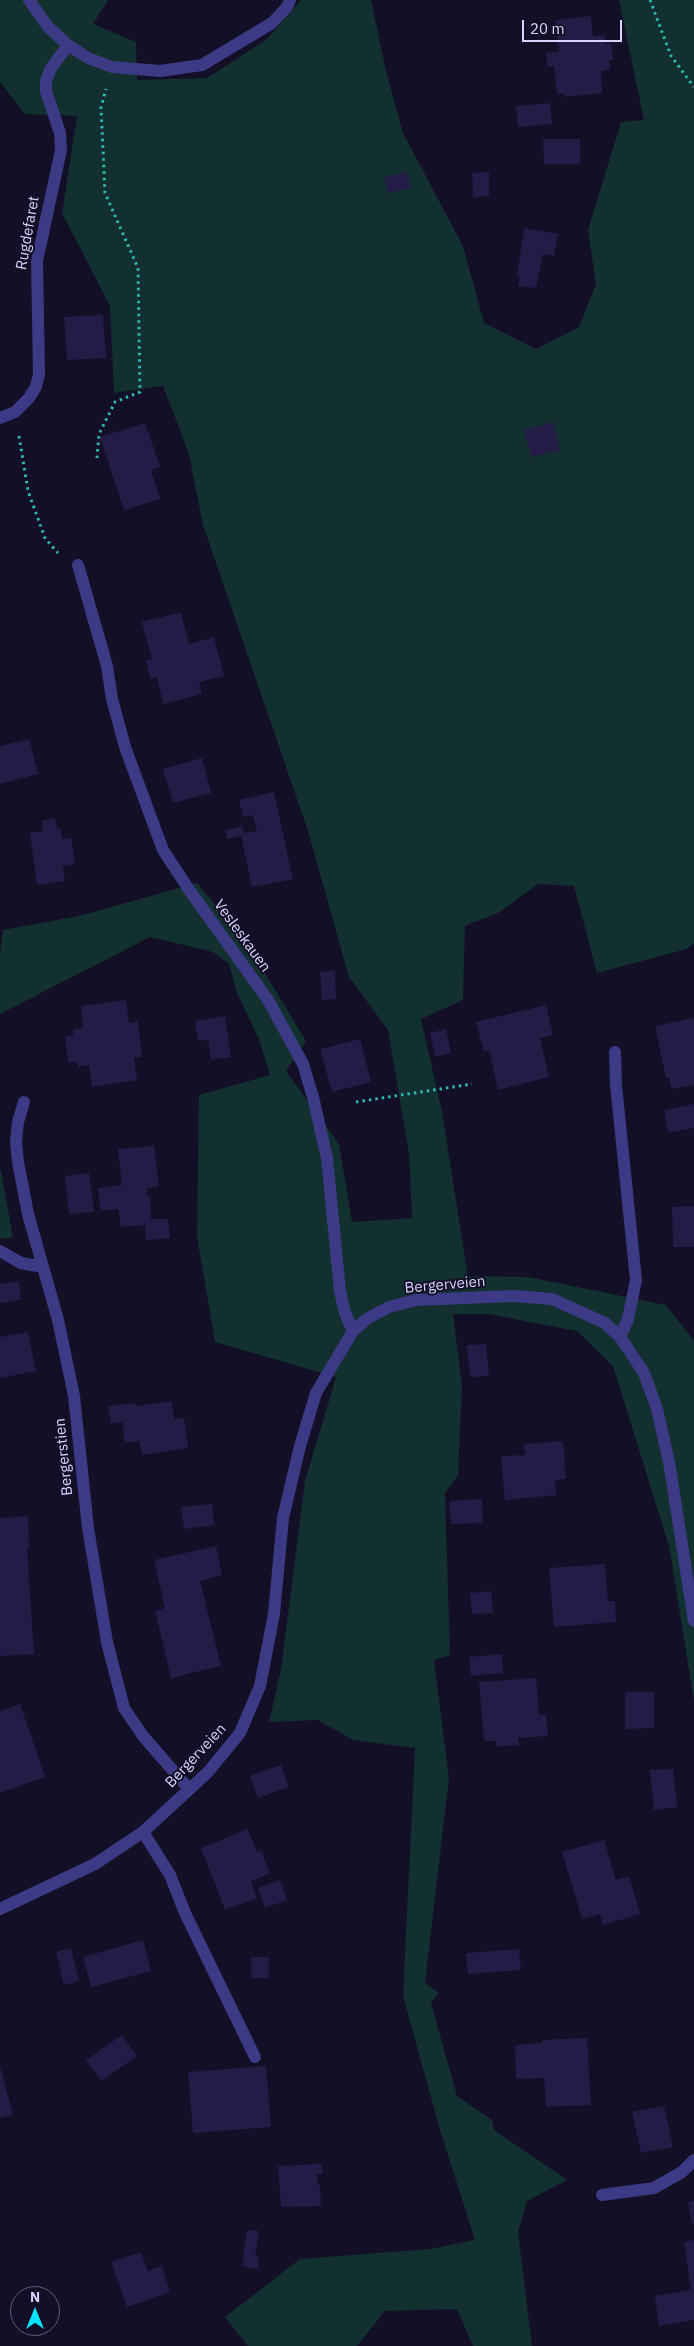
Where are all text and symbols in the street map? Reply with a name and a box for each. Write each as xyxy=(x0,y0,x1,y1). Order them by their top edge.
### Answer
scale bar xyxy=(524,10,624,42)
text: 20 m xyxy=(530,19,565,38)
street label: Rugdefaret xyxy=(13,195,43,271)
street label: Vesleskauen xyxy=(210,896,274,976)
street label: Bergerveien xyxy=(404,1273,486,1297)
street label: Bergerstien xyxy=(51,1417,77,1497)
street label: Bergerveien xyxy=(162,1720,230,1792)
north arrow xyxy=(10,2286,60,2336)
text: N xyxy=(30,2288,40,2306)

